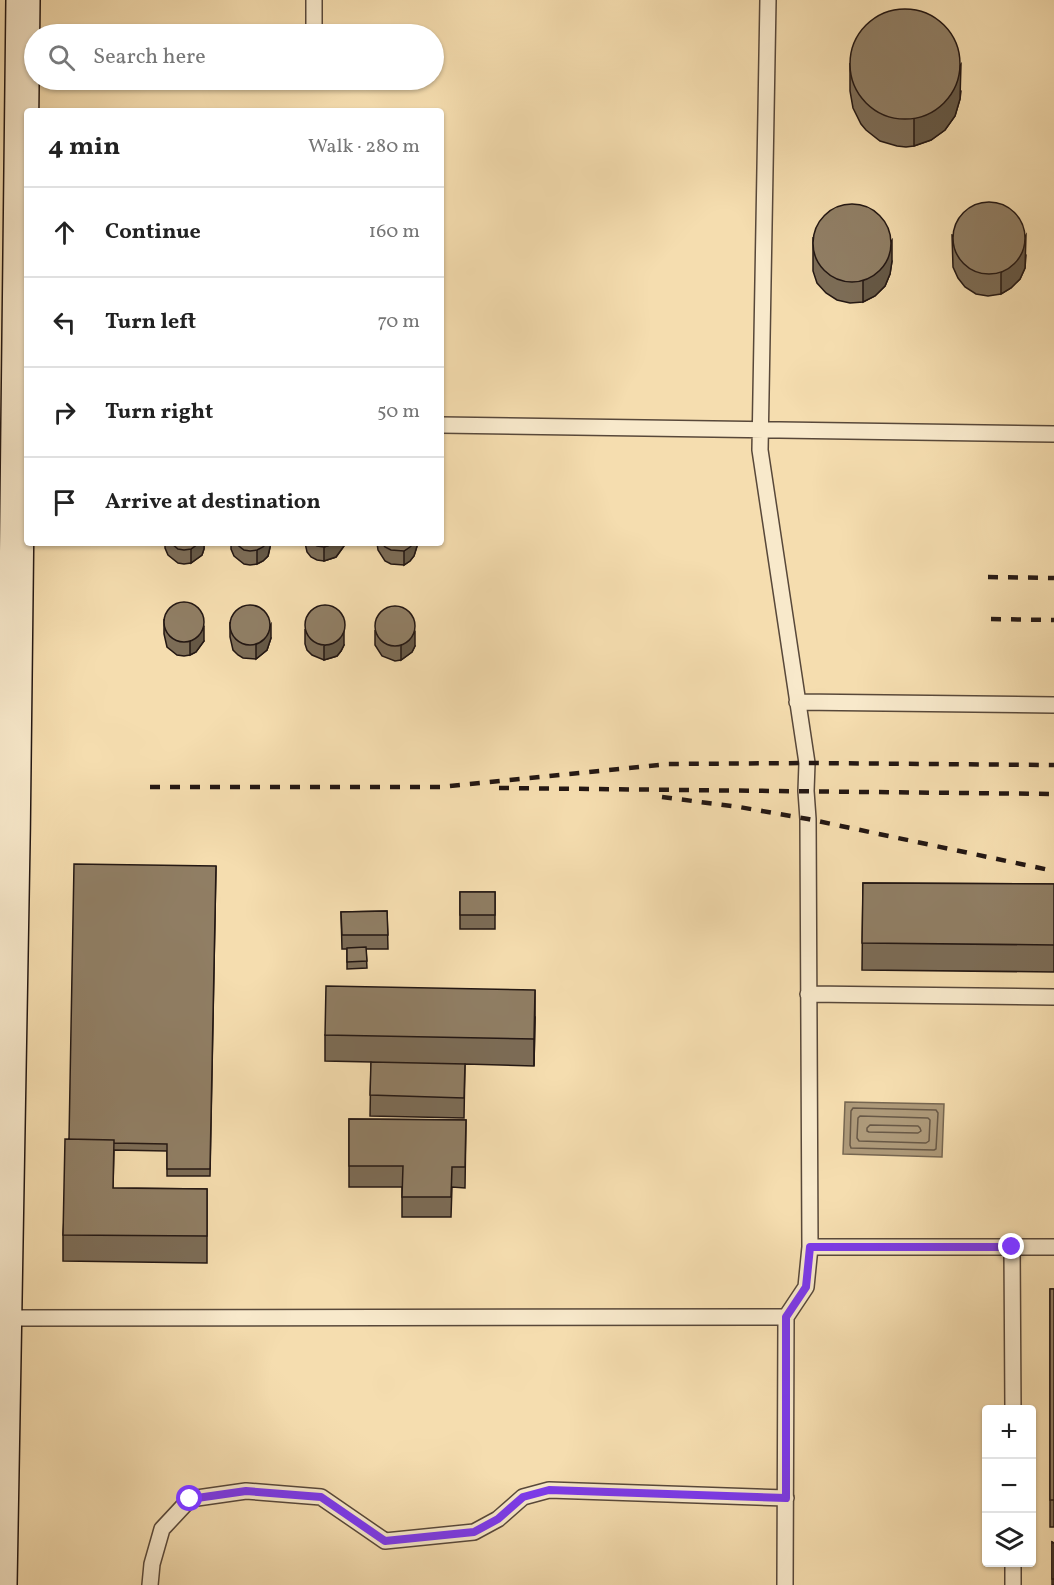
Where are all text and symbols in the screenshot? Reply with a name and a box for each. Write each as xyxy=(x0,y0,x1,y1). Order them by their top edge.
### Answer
search box xyxy=(24,24,444,90)
icon: search xyxy=(45,41,78,74)
text: Search here xyxy=(93,42,206,73)
text: 4 min xyxy=(48,129,120,165)
text: Walk · 280 m xyxy=(308,133,420,161)
icon: ahead xyxy=(48,216,81,249)
text: Continue xyxy=(105,217,201,248)
text: 160 m xyxy=(368,218,420,246)
icon: left xyxy=(48,306,81,339)
text: Turn left xyxy=(105,307,196,338)
text: 70 m xyxy=(377,308,420,336)
icon: right xyxy=(48,396,81,429)
text: Turn right xyxy=(105,397,213,428)
text: 50 m xyxy=(377,398,420,426)
icon: arrive xyxy=(48,486,81,519)
text: Arrive at destination xyxy=(105,487,321,518)
route end xyxy=(998,1233,1024,1259)
map controls xyxy=(982,1405,1036,1567)
button: + xyxy=(982,1405,1036,1459)
button: − xyxy=(982,1459,1036,1513)
route start xyxy=(176,1485,202,1511)
button: layers xyxy=(982,1513,1036,1567)

